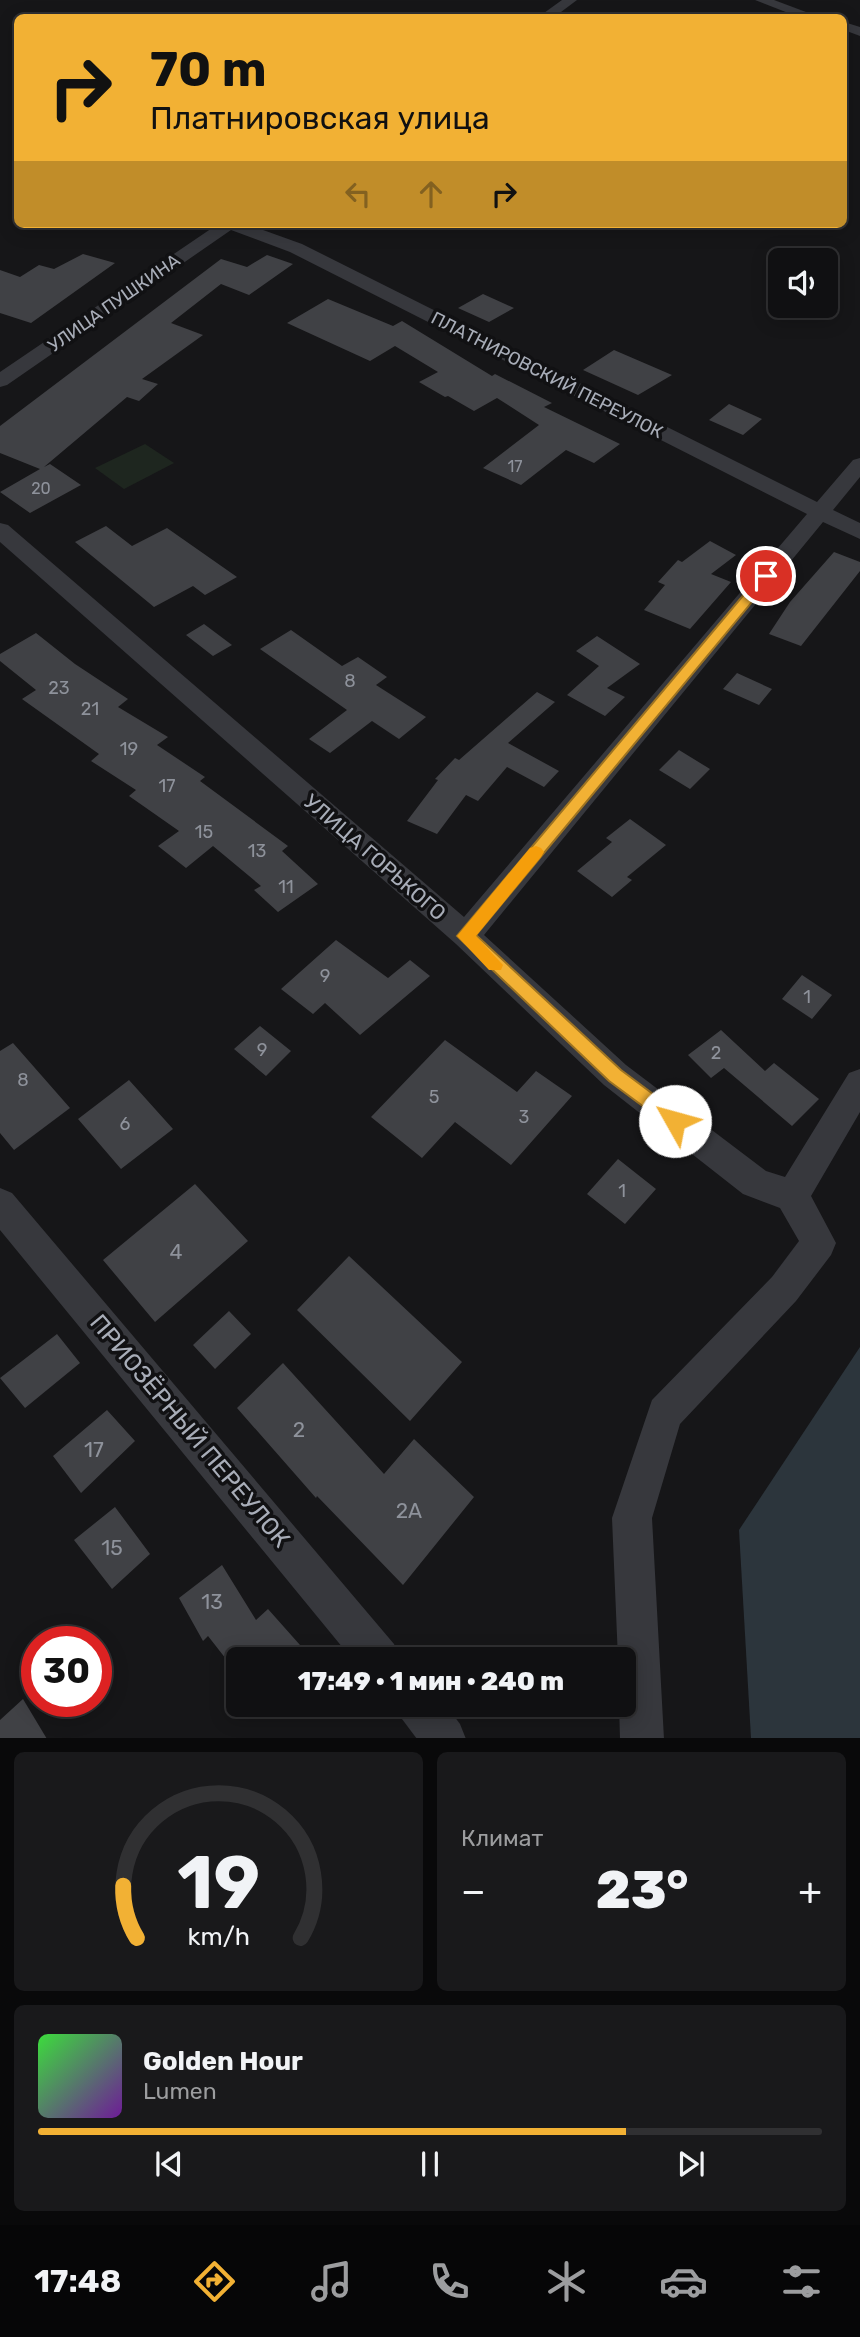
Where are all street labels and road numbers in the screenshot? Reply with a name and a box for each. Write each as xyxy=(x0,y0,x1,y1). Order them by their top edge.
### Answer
street label: УЛИЦА ПУШКИНА xyxy=(44,249,184,357)
street label: ПЛАТНИРОВСКИЙ ПЕРЕУЛОК xyxy=(427,307,667,443)
street label: УЛИЦА ГОРЬКОГО xyxy=(299,789,451,925)
street label: ПРИОЗЁРНЫЙ ПЕРЕУЛОК xyxy=(84,1309,296,1553)

